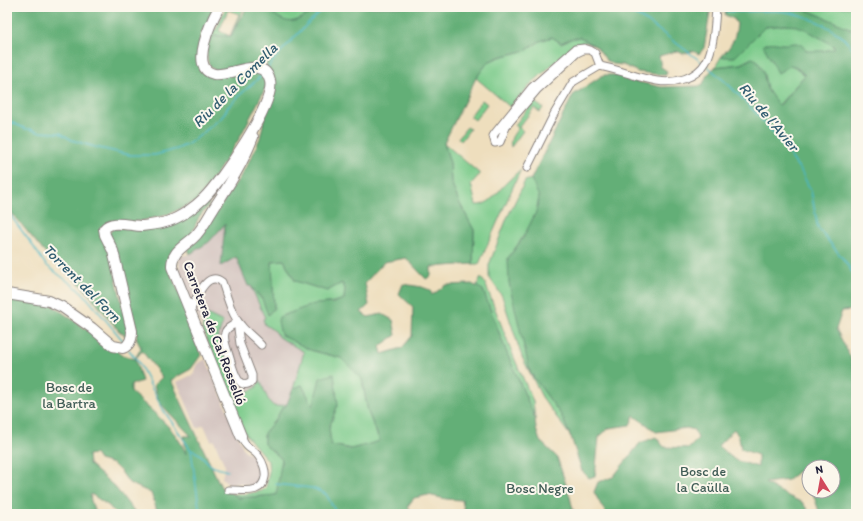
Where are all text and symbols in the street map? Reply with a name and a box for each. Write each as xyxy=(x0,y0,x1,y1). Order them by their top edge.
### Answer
water label: Riu de la Comella xyxy=(189,39,281,131)
water label: Riu de l'Avier xyxy=(735,79,804,156)
water label: Torrent del Forn xyxy=(39,240,125,326)
street label: Carretera de Cal Rosselló xyxy=(179,259,250,407)
park label: Bosc de la Bartra xyxy=(42,379,97,412)
north arrow xyxy=(801,459,841,499)
park label: Bosc de la Caülla xyxy=(676,463,730,496)
text: N xyxy=(814,463,824,477)
park label: Bosc Negre xyxy=(506,480,574,497)

